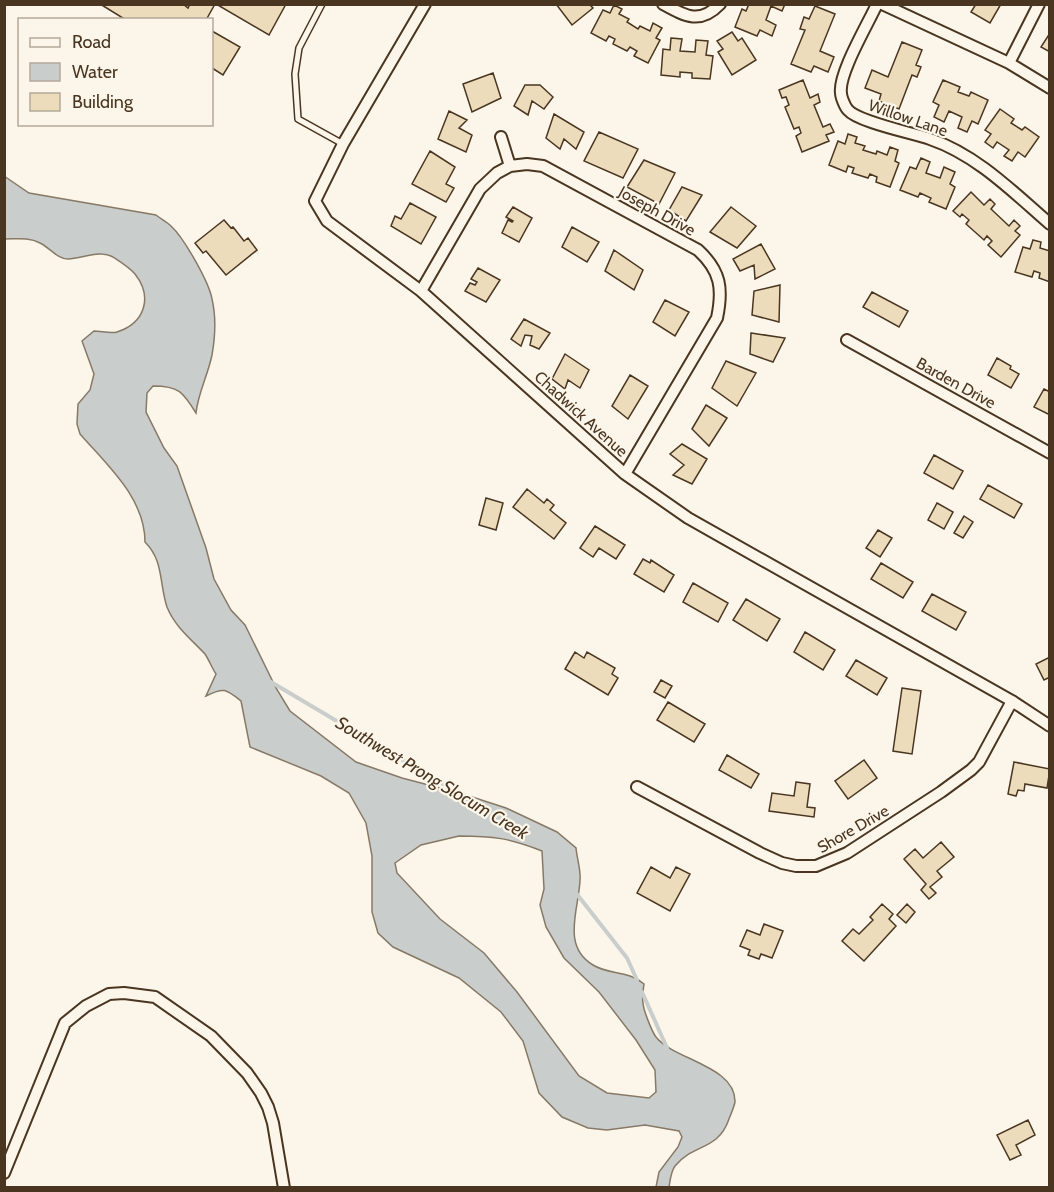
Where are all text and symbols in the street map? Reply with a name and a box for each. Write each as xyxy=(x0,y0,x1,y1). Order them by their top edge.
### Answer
legend xyxy=(18,18,213,126)
text: Road xyxy=(72,31,111,53)
text: Water xyxy=(72,61,118,83)
text: Building xyxy=(72,91,134,113)
street label: Willow Lane xyxy=(866,96,950,140)
street label: Joseph Drive xyxy=(615,182,699,240)
street label: Barden Drive xyxy=(913,353,999,413)
street label: Chadwick Avenue xyxy=(530,367,632,461)
water label: Southwest Prong Slocum Creek xyxy=(332,712,534,845)
street label: Shore Drive xyxy=(814,801,892,857)

